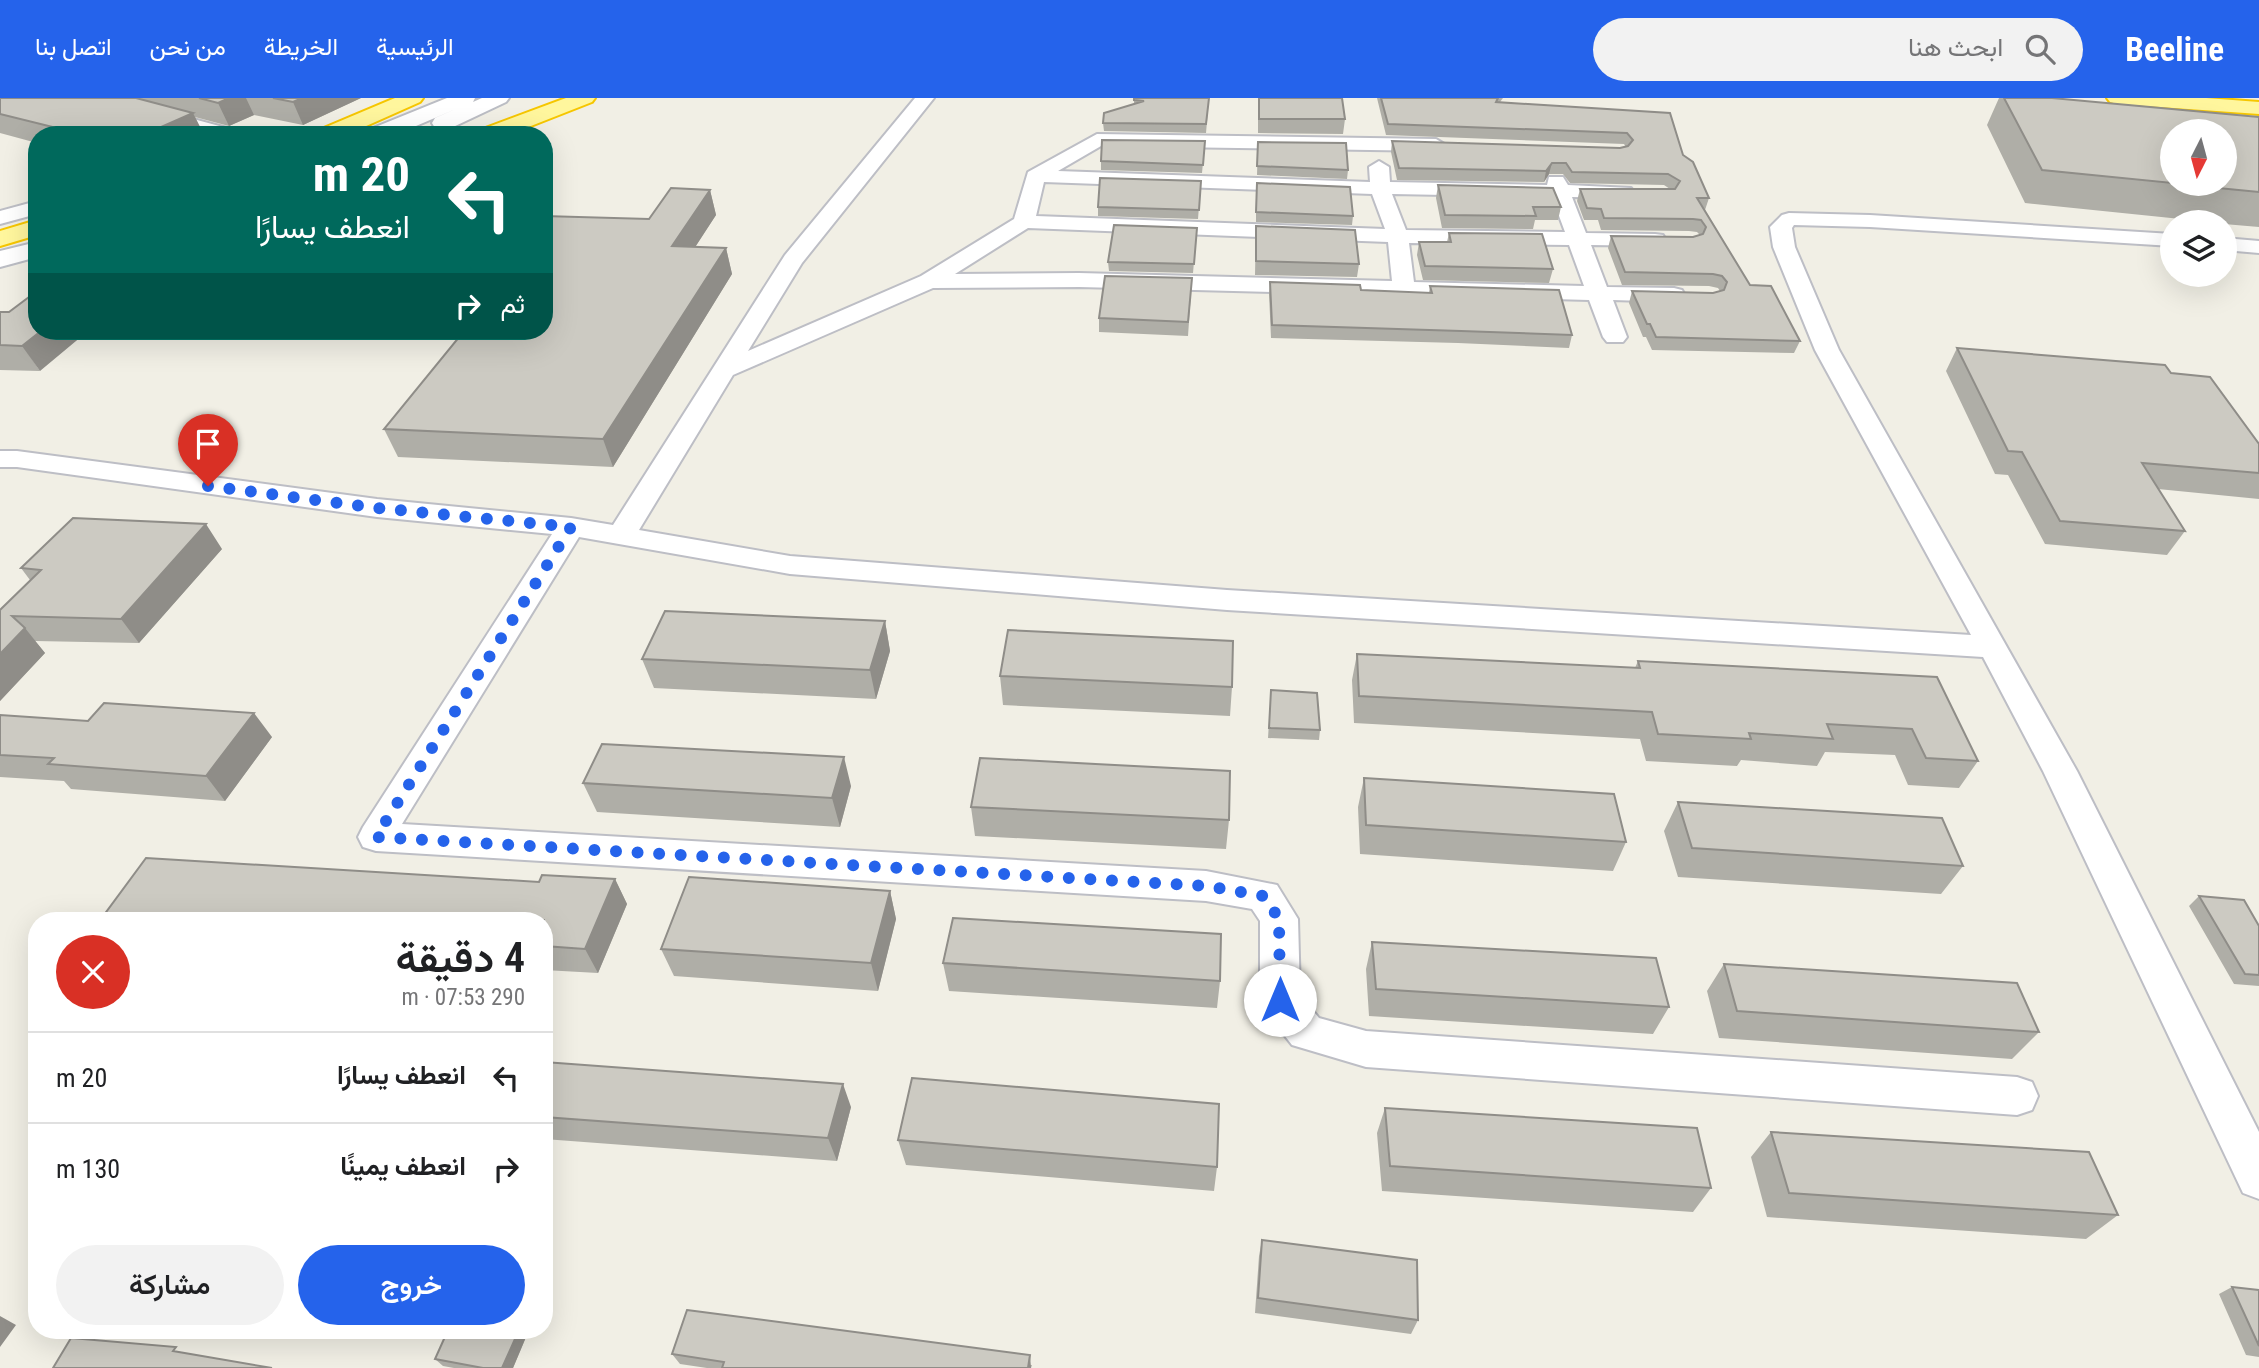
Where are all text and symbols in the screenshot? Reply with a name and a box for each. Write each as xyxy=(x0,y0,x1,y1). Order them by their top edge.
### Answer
search box xyxy=(1593,18,2083,81)
icon: search xyxy=(2021,30,2059,68)
text: Beeline xyxy=(2125,30,2224,69)
text: ابحث هنا xyxy=(1908,32,2003,62)
text: اتصل بنا xyxy=(35,33,112,61)
text: من نحن xyxy=(150,33,226,61)
text: الخريطة xyxy=(264,33,338,61)
text: الرئيسية xyxy=(376,33,454,61)
north arrow xyxy=(2160,119,2236,196)
map controls xyxy=(2160,119,2237,287)
text: 20 m xyxy=(313,146,410,203)
icon: left xyxy=(434,154,525,245)
text: انعطف يسارًا xyxy=(255,208,410,246)
button: layers xyxy=(2160,210,2237,287)
icon: right xyxy=(449,287,487,325)
text: ثم xyxy=(501,289,525,319)
pin xyxy=(178,414,238,486)
icon: arrive xyxy=(189,425,227,463)
text: 4 دقيقة xyxy=(396,933,525,982)
button: close xyxy=(56,935,130,1009)
position arrow xyxy=(1243,963,1317,1037)
text: 290 m · 07:53 xyxy=(401,984,525,1011)
icon: left xyxy=(487,1059,525,1097)
text: انعطف يسارًا xyxy=(337,1060,466,1090)
text: 20 m xyxy=(56,1063,107,1093)
icon: right xyxy=(487,1150,525,1188)
text: انعطف يمينًا xyxy=(340,1151,466,1181)
text: 130 m xyxy=(56,1154,120,1184)
button: مشاركة xyxy=(56,1245,284,1325)
button: خروج xyxy=(298,1245,525,1325)

